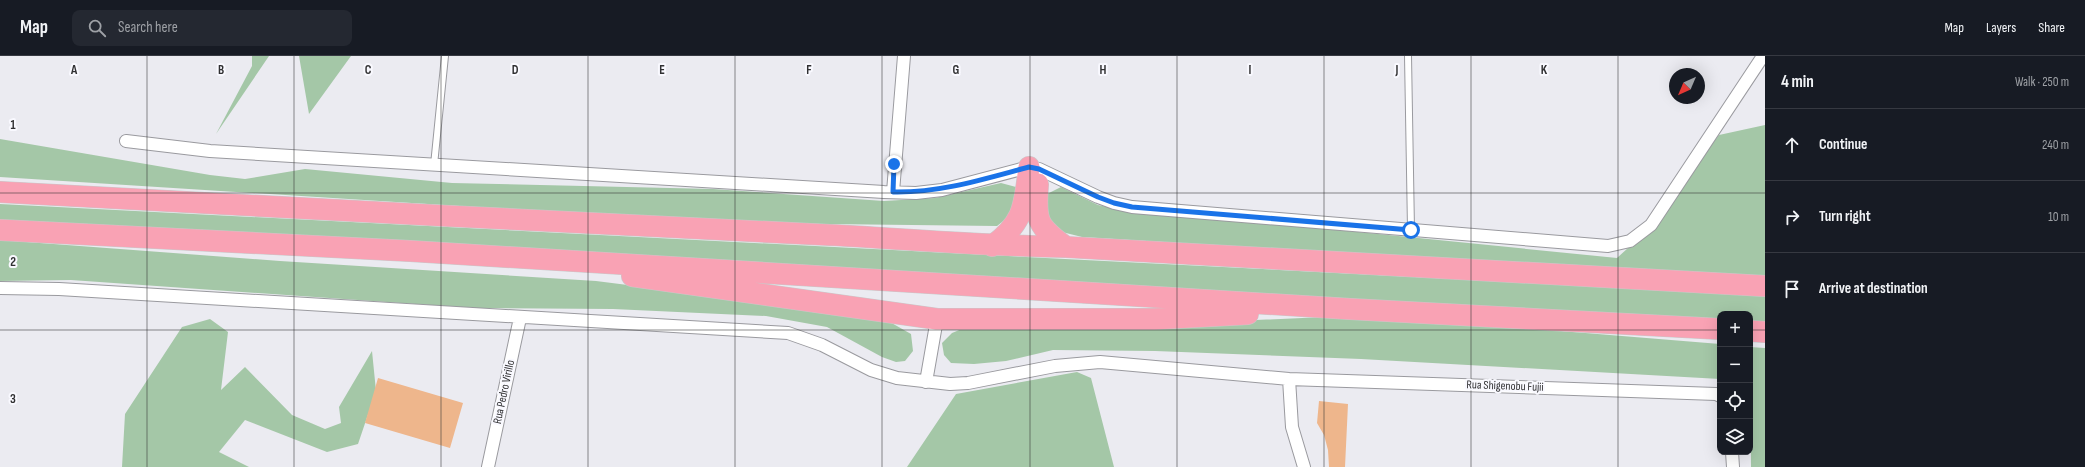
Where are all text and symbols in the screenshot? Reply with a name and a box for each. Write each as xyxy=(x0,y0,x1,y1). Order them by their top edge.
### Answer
search box xyxy=(72,10,352,46)
text: Map xyxy=(20,16,48,39)
icon: search xyxy=(86,17,108,39)
text: Search here xyxy=(118,18,178,37)
text: Map xyxy=(1944,19,1964,36)
text: Layers xyxy=(1986,19,2016,36)
text: Share xyxy=(2038,19,2065,36)
text: A xyxy=(70,62,78,78)
text: B xyxy=(218,62,224,78)
text: C xyxy=(365,62,372,78)
text: D xyxy=(512,62,519,78)
text: E xyxy=(659,62,665,78)
text: F xyxy=(806,62,812,78)
text: G xyxy=(953,62,960,78)
text: H xyxy=(1100,62,1107,78)
text: I xyxy=(1249,62,1252,78)
text: J xyxy=(1395,62,1399,78)
text: K xyxy=(1541,62,1548,78)
north arrow xyxy=(1669,68,1705,104)
text: 4 min xyxy=(1781,72,1814,92)
text: Walk · 250 m xyxy=(2015,74,2069,90)
text: 1 xyxy=(10,117,16,133)
icon: ahead xyxy=(1781,134,1803,156)
text: Continue xyxy=(1819,135,1868,154)
text: 240 m xyxy=(2042,137,2069,153)
route end xyxy=(885,155,903,173)
icon: right xyxy=(1781,206,1803,228)
text: Turn right xyxy=(1819,207,1871,226)
text: 10 m xyxy=(2048,209,2069,225)
route start xyxy=(1402,221,1420,239)
text: 2 xyxy=(10,254,16,270)
icon: arrive xyxy=(1781,278,1803,300)
text: Arrive at destination xyxy=(1819,279,1928,298)
map controls xyxy=(1717,311,1753,455)
button: + xyxy=(1717,311,1753,347)
button: − xyxy=(1717,347,1753,383)
street label: Rua Pedro Virillo xyxy=(490,359,518,425)
street label: Rua Shigenobu Fujii xyxy=(1466,377,1544,395)
button: locate xyxy=(1717,383,1753,419)
text: 3 xyxy=(10,391,16,407)
button: layers xyxy=(1717,419,1753,455)

